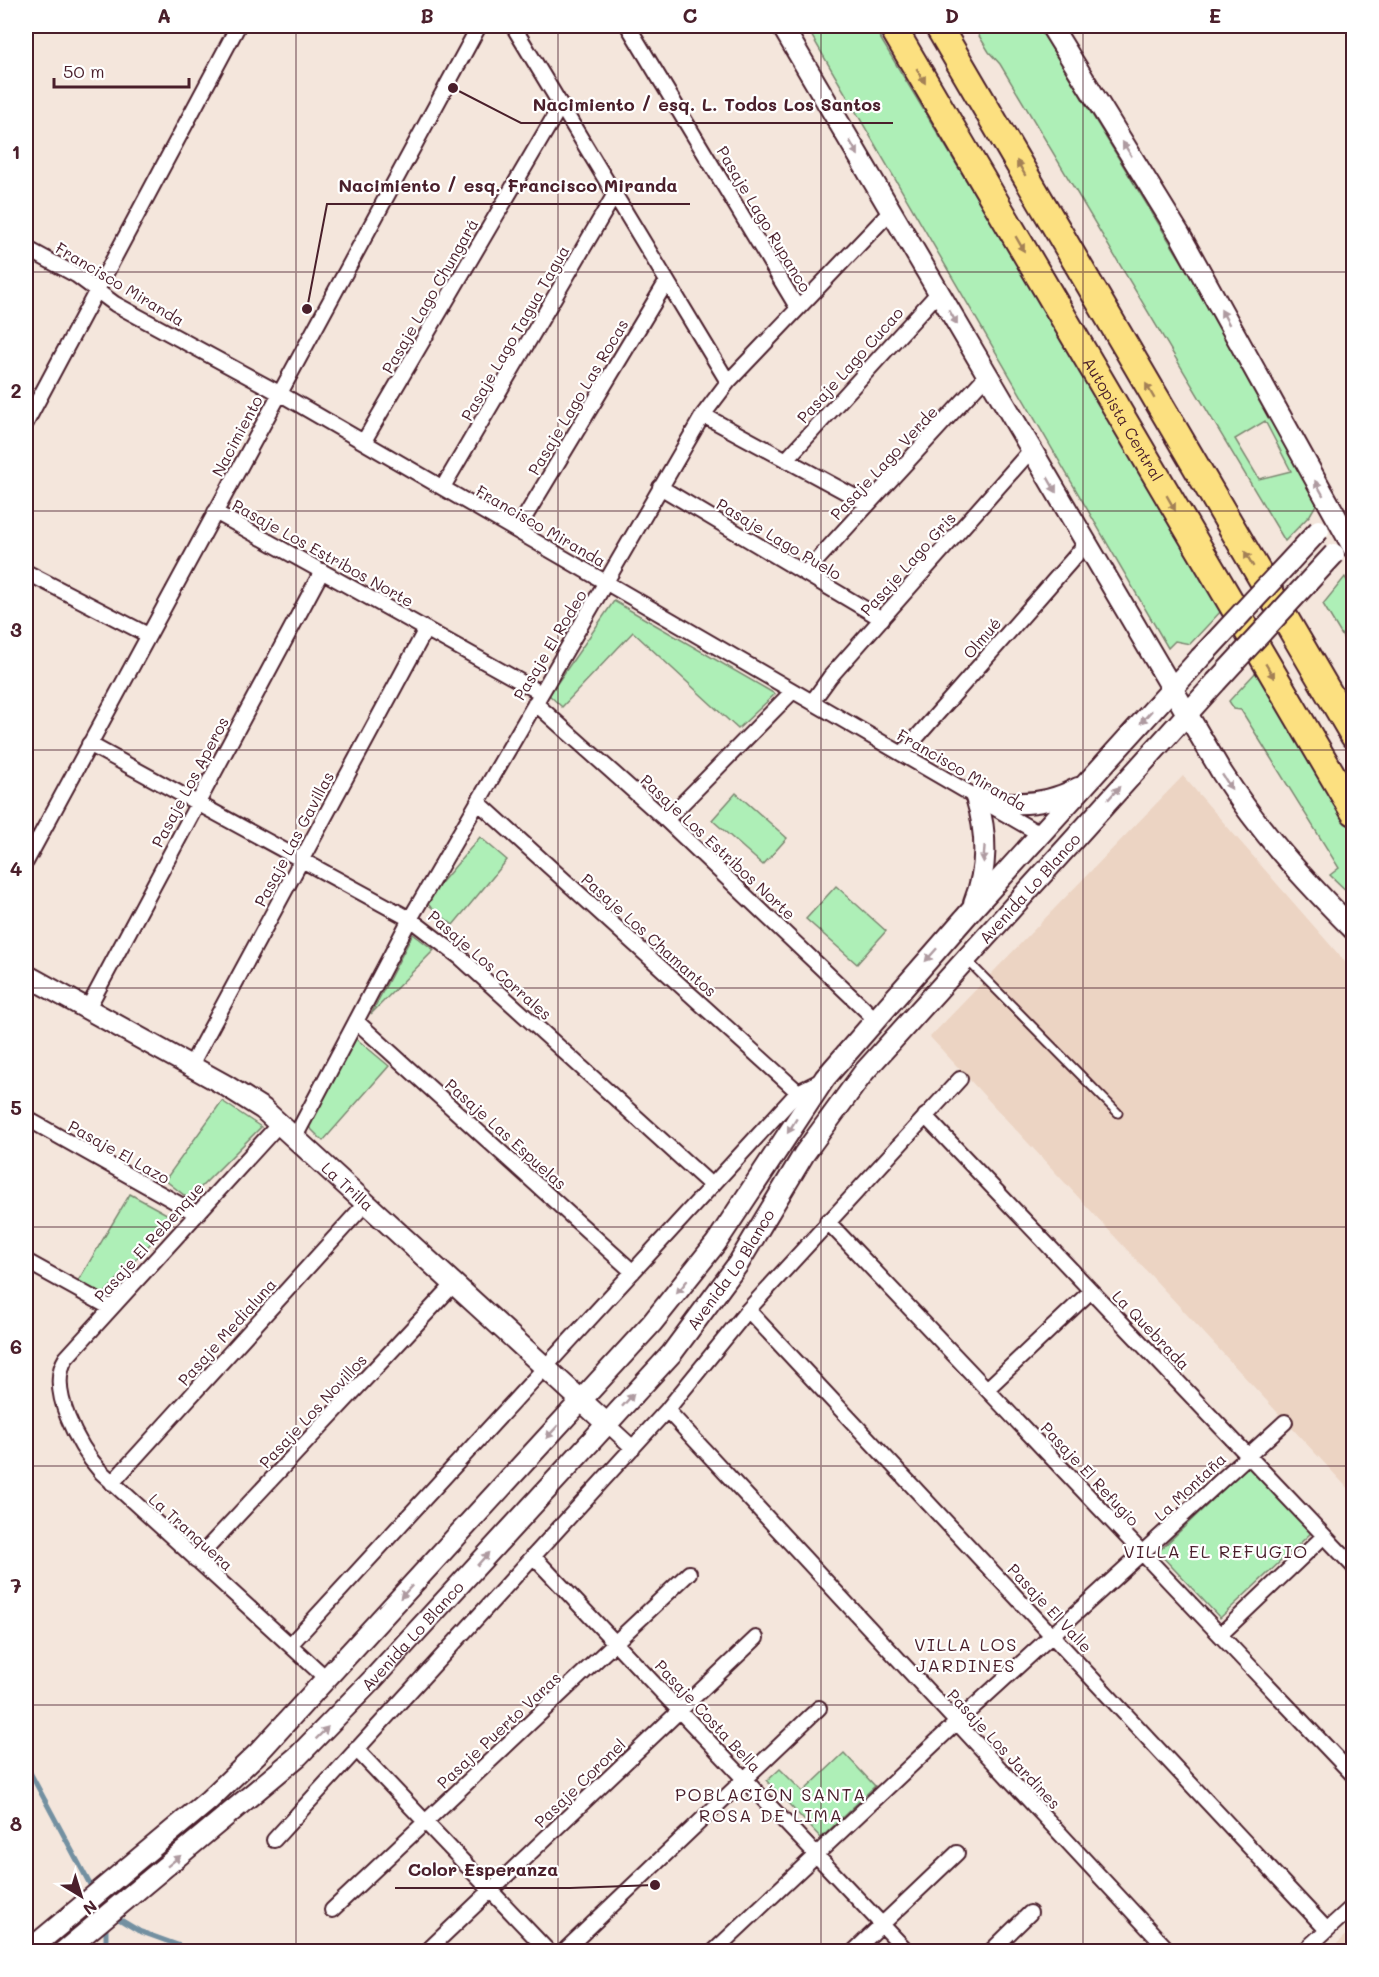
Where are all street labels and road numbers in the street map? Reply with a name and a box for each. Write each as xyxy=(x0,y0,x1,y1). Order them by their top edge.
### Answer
street label: Pasaje Lago Rupanco xyxy=(712,142,816,296)
street label: Pasaje Lago Chungará xyxy=(377,214,483,377)
street label: Francisco Miranda xyxy=(52,237,188,330)
street label: Pasaje Lago Tagua Tagua xyxy=(456,241,573,424)
street label: Pasaje Lago Cucao xyxy=(792,302,907,427)
street label: Pasaje Lago Las Rocas xyxy=(523,315,632,479)
street label: Autopista Central xyxy=(1079,353,1168,485)
street label: Nacimiento xyxy=(206,392,267,480)
street label: Pasaje Lago Verde xyxy=(825,401,942,524)
street label: Francisco Miranda xyxy=(473,480,610,571)
street label: Pasaje Lago Puelo xyxy=(713,493,846,584)
street label: Pasaje Los Estribos Norte xyxy=(229,494,418,611)
street label: Pasaje Lago Gris xyxy=(855,507,960,620)
street label: Pasaje El Rodeo xyxy=(508,586,591,704)
street label: Olmué xyxy=(958,613,1005,663)
street label: Pasaje Los Aperos xyxy=(146,713,233,851)
street label: Francisco Miranda xyxy=(894,724,1031,815)
street label: Pasaje Las Gavillas xyxy=(249,768,338,910)
street label: Pasaje Los Estribos Norte xyxy=(636,769,800,924)
street label: Avenida Lo Blanco xyxy=(974,828,1085,948)
street label: Pasaje Los Chamantos xyxy=(577,868,721,1001)
street label: Pasaje Los Corrales xyxy=(424,905,557,1024)
street label: Pasaje Las Espuelas xyxy=(441,1073,571,1194)
street label: Pasaje El Lazo xyxy=(65,1115,174,1188)
street label: La Trilla xyxy=(317,1157,378,1215)
street label: Pasaje El Rebenque xyxy=(89,1177,208,1306)
street label: Avenida Lo Blanco xyxy=(682,1205,779,1334)
street label: Pasaje Medialuna xyxy=(173,1274,280,1390)
street label: La Quebrada xyxy=(1108,1285,1195,1374)
street label: Pasaje Los Novillos xyxy=(254,1349,371,1472)
street label: Pasaje El Refugio xyxy=(1037,1417,1144,1530)
street label: La Montaña xyxy=(1149,1448,1230,1525)
street label: La Tranquera xyxy=(145,1488,238,1575)
street label: Pasaje El Valle xyxy=(1004,1559,1097,1657)
street label: Avenida Lo Blanco xyxy=(357,1576,468,1695)
street label: Pasaje Costa Bella xyxy=(651,1655,766,1776)
street label: Pasaje Puerto Varas xyxy=(432,1667,565,1793)
street label: Pasaje Los Jardines xyxy=(943,1684,1066,1813)
street label: Pasaje Coronel xyxy=(530,1734,630,1832)

